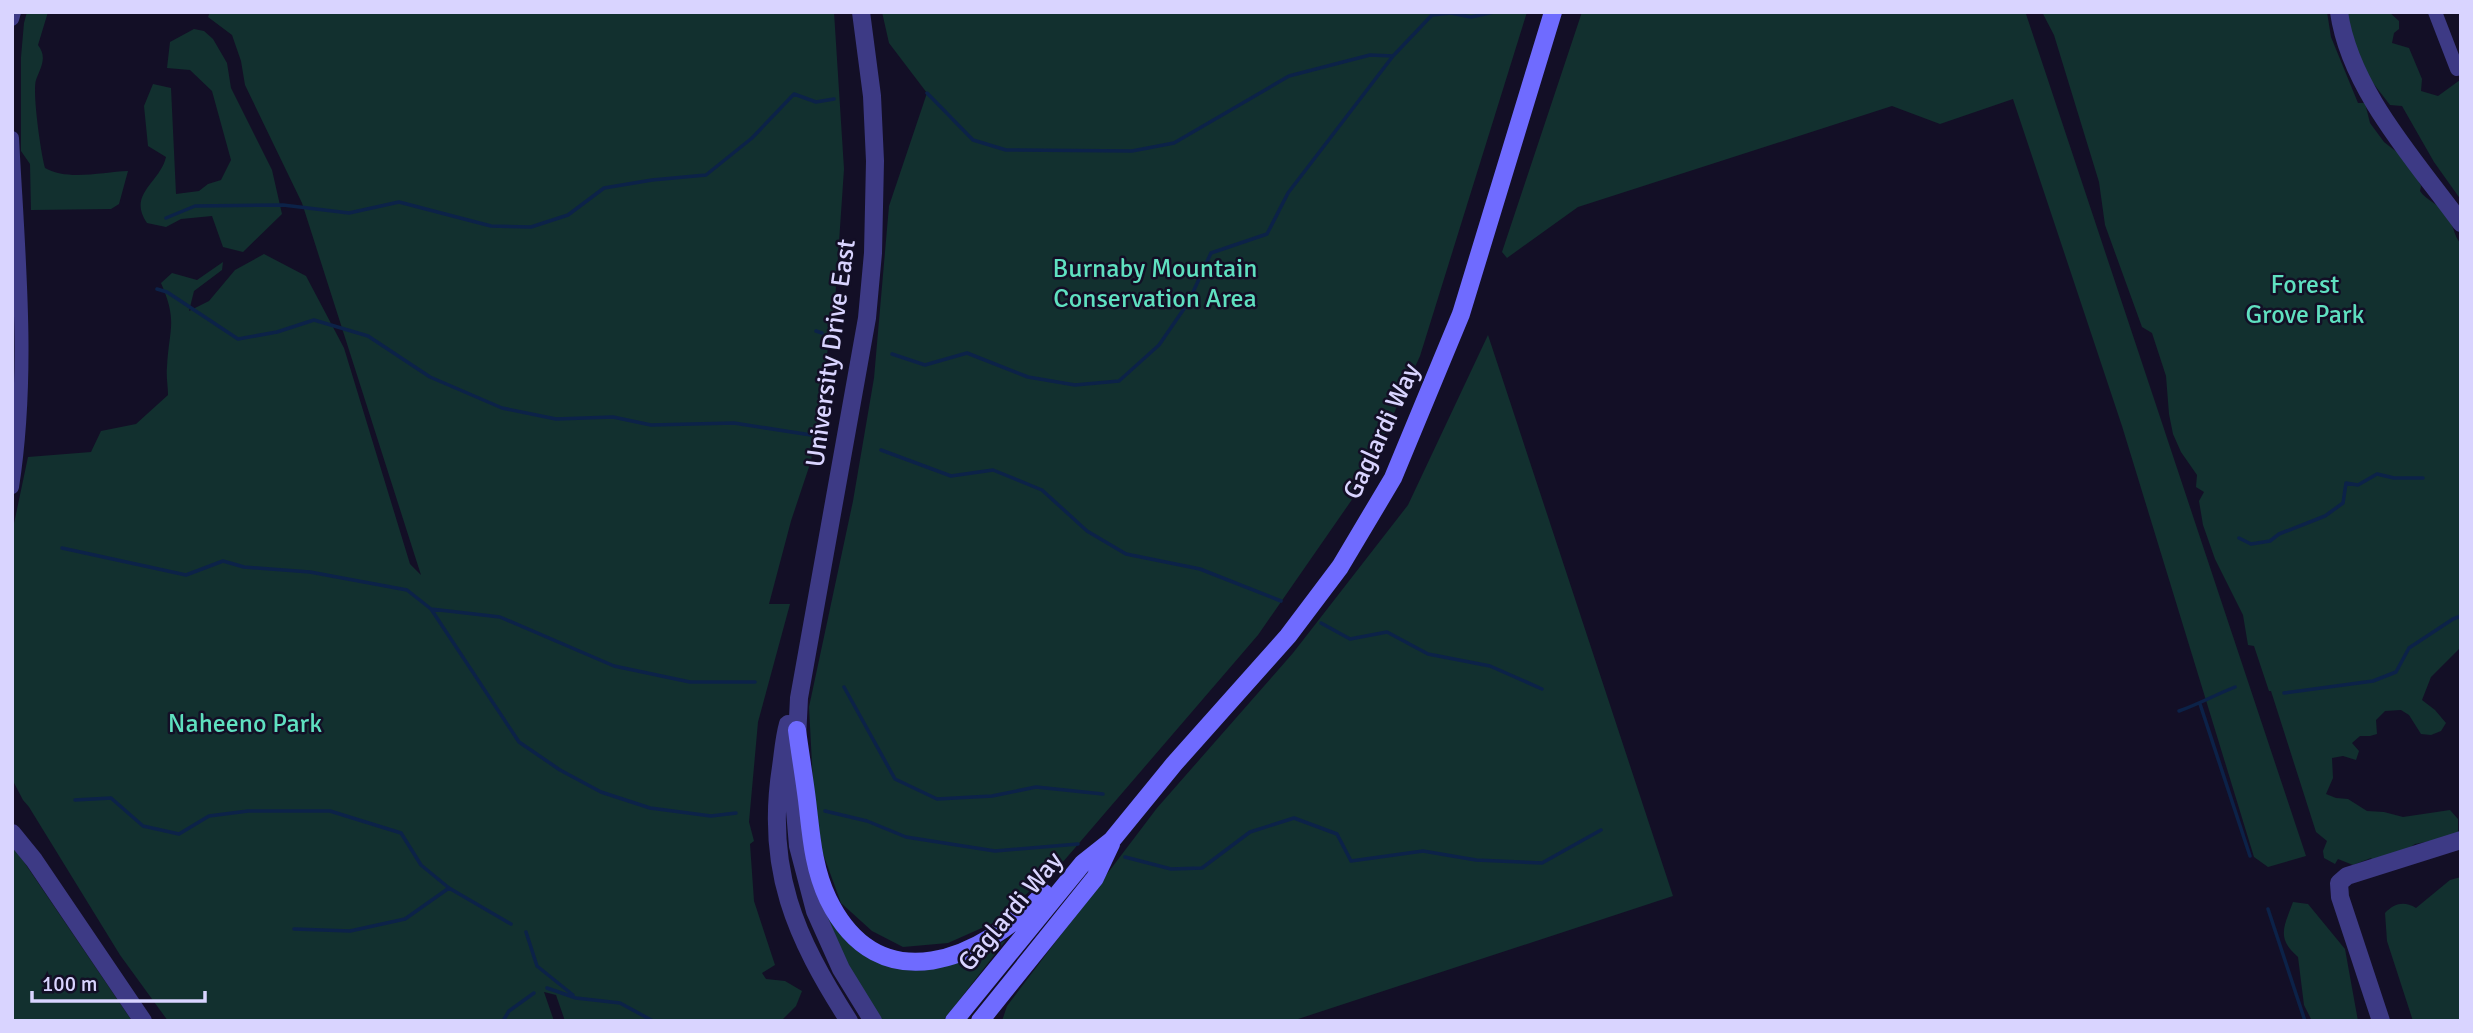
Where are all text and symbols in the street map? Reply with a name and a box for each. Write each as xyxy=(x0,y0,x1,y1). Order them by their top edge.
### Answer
street label: University Drive East xyxy=(799,237,863,469)
park label: Burnaby Mountain Conservation Area xyxy=(1053,253,1257,315)
park label: Forest Grove Park xyxy=(2245,269,2365,331)
street label: Gaglardi Way xyxy=(1336,358,1427,504)
park label: Naheeno Park xyxy=(168,708,322,740)
street label: Gaglardi Way xyxy=(951,845,1070,978)
scale bar xyxy=(32,960,205,1004)
text: 100 m xyxy=(42,971,97,997)

